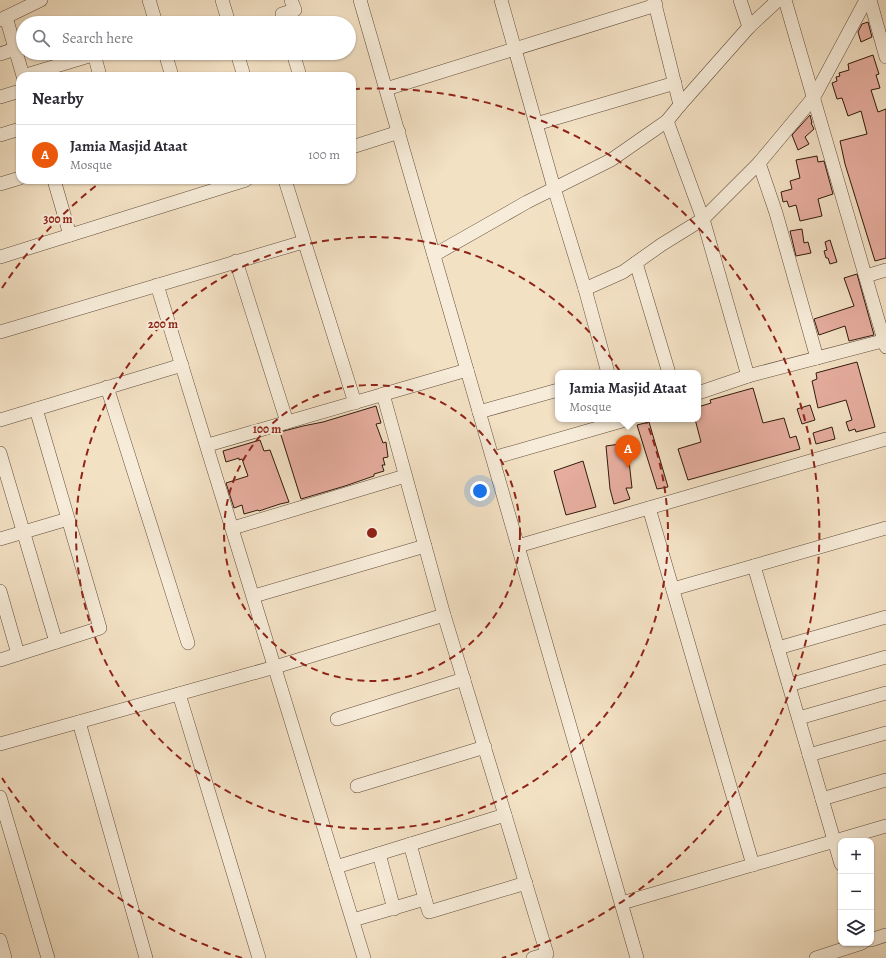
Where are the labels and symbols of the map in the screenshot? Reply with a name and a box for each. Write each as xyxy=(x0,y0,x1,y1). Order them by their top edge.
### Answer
text: 300 m xyxy=(43,211,73,227)
text: 200 m xyxy=(148,316,178,332)
text: 100 m xyxy=(253,421,281,437)
pin: A xyxy=(615,435,641,468)
your location xyxy=(470,481,490,501)
centre of rings xyxy=(365,526,379,540)

